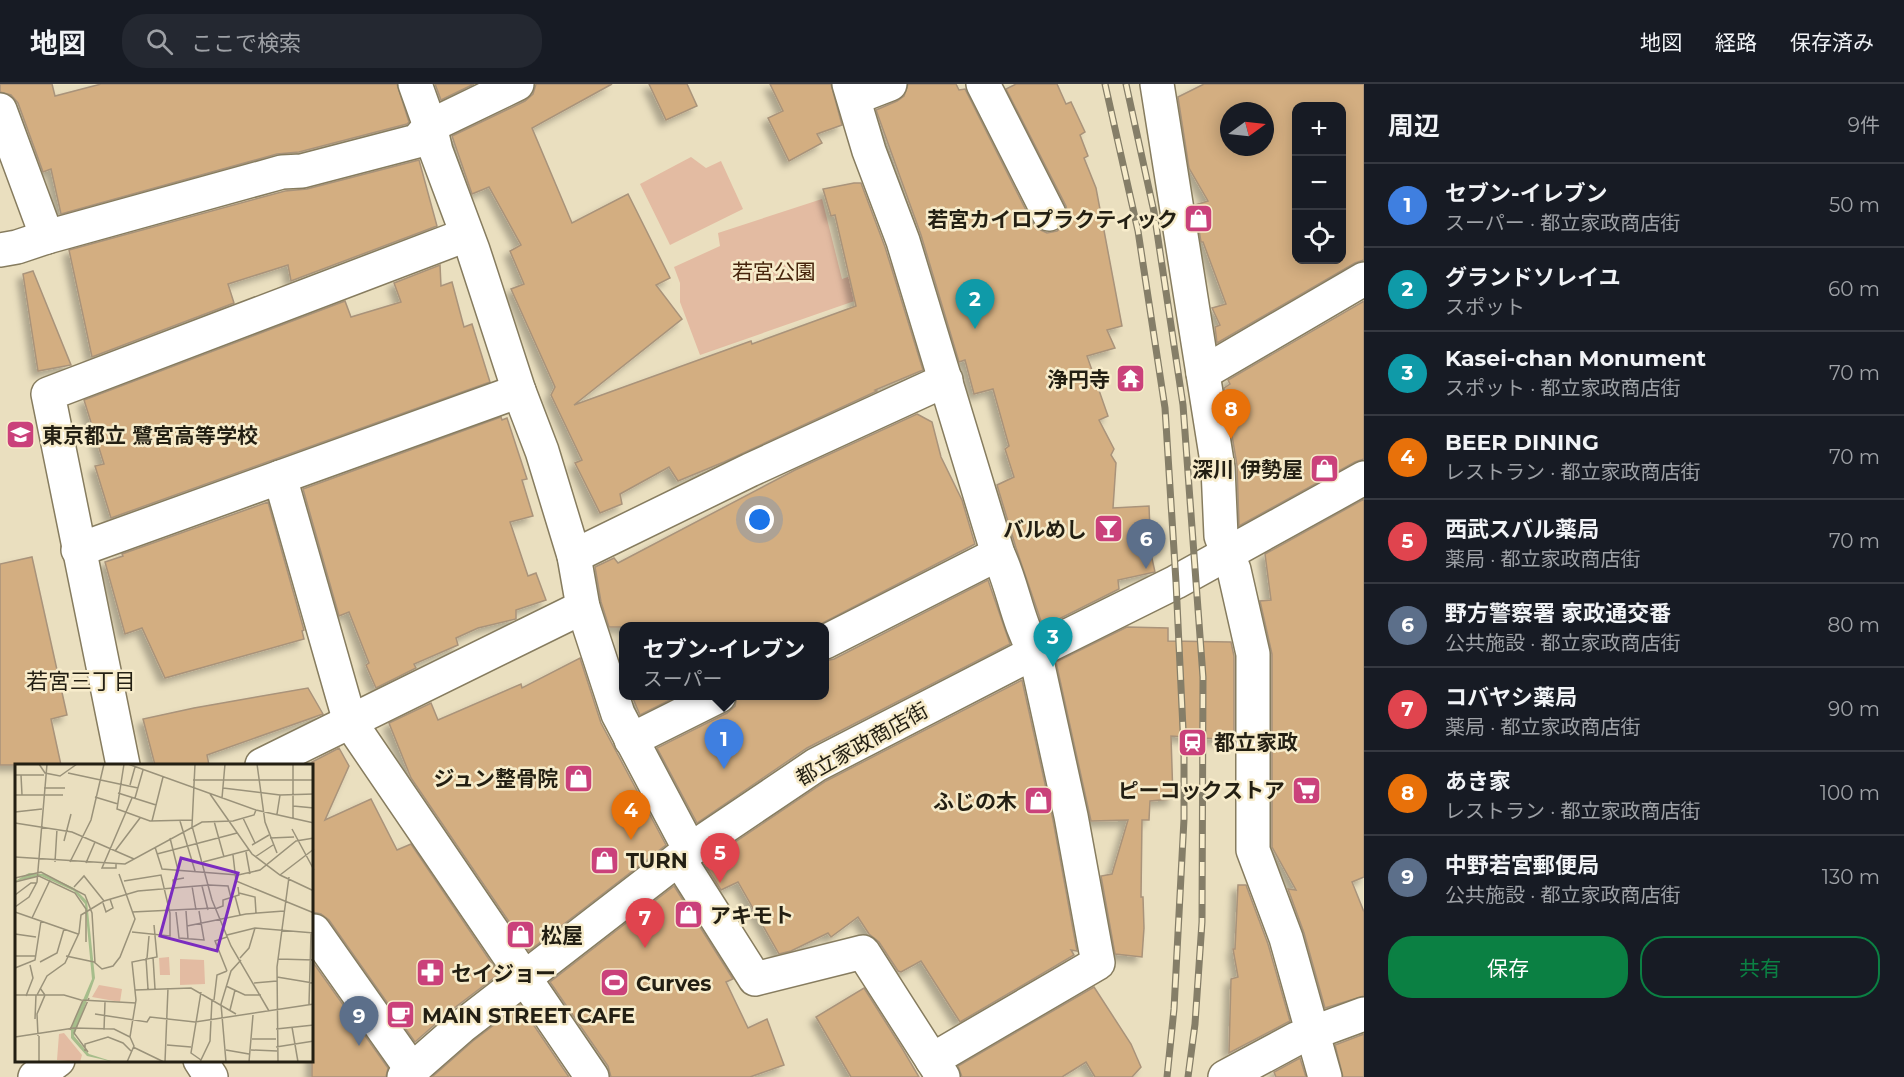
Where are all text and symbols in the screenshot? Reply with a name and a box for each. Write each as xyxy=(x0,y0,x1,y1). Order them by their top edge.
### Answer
search box xyxy=(122,14,542,68)
icon: search xyxy=(143,25,176,58)
text: 地図 xyxy=(30,26,86,60)
text: ここで検索 xyxy=(191,30,301,57)
text: 地図 xyxy=(1640,30,1682,55)
text: 経路 xyxy=(1715,30,1757,55)
text: 保存済み xyxy=(1790,30,1874,55)
north arrow xyxy=(1220,102,1274,156)
map controls xyxy=(1292,102,1346,264)
button: + xyxy=(1292,102,1346,156)
text: 周辺 xyxy=(1388,110,1440,142)
text: 9件 xyxy=(1848,113,1880,137)
button: − xyxy=(1292,156,1346,210)
text: セブン-イレブン xyxy=(1445,180,1608,207)
text: 1 xyxy=(1404,193,1411,217)
text: 50 m xyxy=(1829,193,1880,217)
shop icon: 若宮カイロプラクティック xyxy=(1183,203,1215,235)
place label: 若宮カイロプラクティック xyxy=(927,207,1178,232)
button: locate xyxy=(1292,210,1346,264)
text: スーパー · 都立家政商店街 xyxy=(1445,211,1680,235)
park label: 若宮公園 xyxy=(732,259,816,284)
text: グランドソレイユ xyxy=(1445,264,1621,291)
text: 2 xyxy=(1402,277,1413,301)
text: 60 m xyxy=(1828,277,1880,301)
pin: 2 xyxy=(956,280,994,329)
text: スポット xyxy=(1445,295,1525,319)
text: Kasei-chan Monument xyxy=(1445,345,1706,372)
text: 3 xyxy=(1402,361,1413,385)
text: 70 m xyxy=(1829,361,1880,385)
temple icon: 浄円寺 xyxy=(1115,363,1147,395)
place label: 浄円寺 xyxy=(1047,367,1110,392)
text: スポット · 都立家政商店街 xyxy=(1445,376,1681,400)
pin: 8 xyxy=(1212,390,1250,439)
school or university icon: 東京都立 鷺宮高等学校 xyxy=(5,419,37,451)
place label: 東京都立 鷺宮高等学校 xyxy=(42,423,258,448)
text: BEER DINING xyxy=(1445,429,1599,456)
text: 4 xyxy=(1401,445,1414,469)
text: 70 m xyxy=(1829,445,1880,469)
shop icon: 深川 伊勢屋 xyxy=(1308,453,1340,485)
place label: 深川 伊勢屋 xyxy=(1192,457,1303,482)
text: レストラン · 都立家政商店街 xyxy=(1445,460,1701,484)
your location xyxy=(745,505,774,534)
bar icon: バルめし xyxy=(1092,513,1124,545)
text: 西武スバル薬局 xyxy=(1445,516,1599,543)
place label: バルめし xyxy=(1003,517,1087,542)
pin: 6 xyxy=(1126,520,1166,569)
text: 5 xyxy=(1402,529,1413,553)
text: 70 m xyxy=(1829,529,1880,553)
text: 薬局 · 都立家政商店街 xyxy=(1445,547,1641,571)
text: 野方警察署 家政通交番 xyxy=(1445,600,1671,627)
text: 6 xyxy=(1401,613,1414,637)
text: 80 m xyxy=(1828,613,1880,637)
pin: 3 xyxy=(1034,618,1072,667)
popup xyxy=(619,622,829,700)
text: 公共施設 · 都立家政商店街 xyxy=(1445,631,1681,655)
text: セブン-イレブン xyxy=(643,636,805,663)
text: スーパー xyxy=(643,667,723,691)
district label: 若宮三丁目 xyxy=(26,668,136,695)
text: コバヤシ薬局 xyxy=(1445,684,1577,711)
street label: 都立家政商店街 xyxy=(792,697,932,791)
text: 7 xyxy=(1401,697,1414,721)
text: 90 m xyxy=(1828,697,1880,721)
text: 薬局 · 都立家政商店街 xyxy=(1445,715,1641,739)
pin: 1 xyxy=(704,720,744,769)
station icon: 都立家政 xyxy=(1177,726,1209,758)
place label: 都立家政 xyxy=(1214,730,1298,755)
shop icon: ジュン整骨院 xyxy=(563,762,595,794)
inset map xyxy=(15,764,314,1062)
place label: ジュン整骨院 xyxy=(433,766,558,791)
text: あき家 xyxy=(1445,768,1511,795)
supermarket icon: ピーコックストア xyxy=(1290,774,1322,806)
place label: ピーコックストア xyxy=(1118,778,1285,803)
text: 8 xyxy=(1401,781,1414,805)
text: 100 m xyxy=(1820,781,1880,805)
shop icon: ふじの木 xyxy=(1022,785,1054,817)
place label: ふじの木 xyxy=(933,789,1017,814)
pin: 4 xyxy=(612,790,650,840)
text: レストラン · 都立家政商店街 xyxy=(1445,799,1701,823)
pin: 5 xyxy=(700,834,740,883)
shop icon: TURN xyxy=(589,844,621,876)
place label: TURN xyxy=(626,848,688,873)
text: 中野若宮郵便局 xyxy=(1445,852,1599,879)
text: 9 xyxy=(1401,865,1414,889)
text: 130 m xyxy=(1822,865,1880,889)
text: 公共施設 · 都立家政商店街 xyxy=(1445,883,1681,907)
pin: 7 xyxy=(626,898,664,948)
shop icon: アキモト xyxy=(673,899,705,931)
place label: アキモト xyxy=(710,903,794,928)
shop icon: 松屋 xyxy=(504,919,536,951)
place label: 松屋 xyxy=(541,923,583,948)
button: 保存 xyxy=(1388,936,1628,998)
button: 共有 xyxy=(1640,936,1880,998)
pharmacy icon: セイジョー xyxy=(414,957,446,989)
place label: セイジョー xyxy=(451,961,556,986)
sports icon: Curves xyxy=(599,967,631,999)
place label: Curves xyxy=(636,971,711,996)
pin: 9 xyxy=(340,996,378,1046)
cafe icon: MAIN STREET CAFE xyxy=(385,999,417,1031)
place label: MAIN STREET CAFE xyxy=(422,1003,635,1028)

